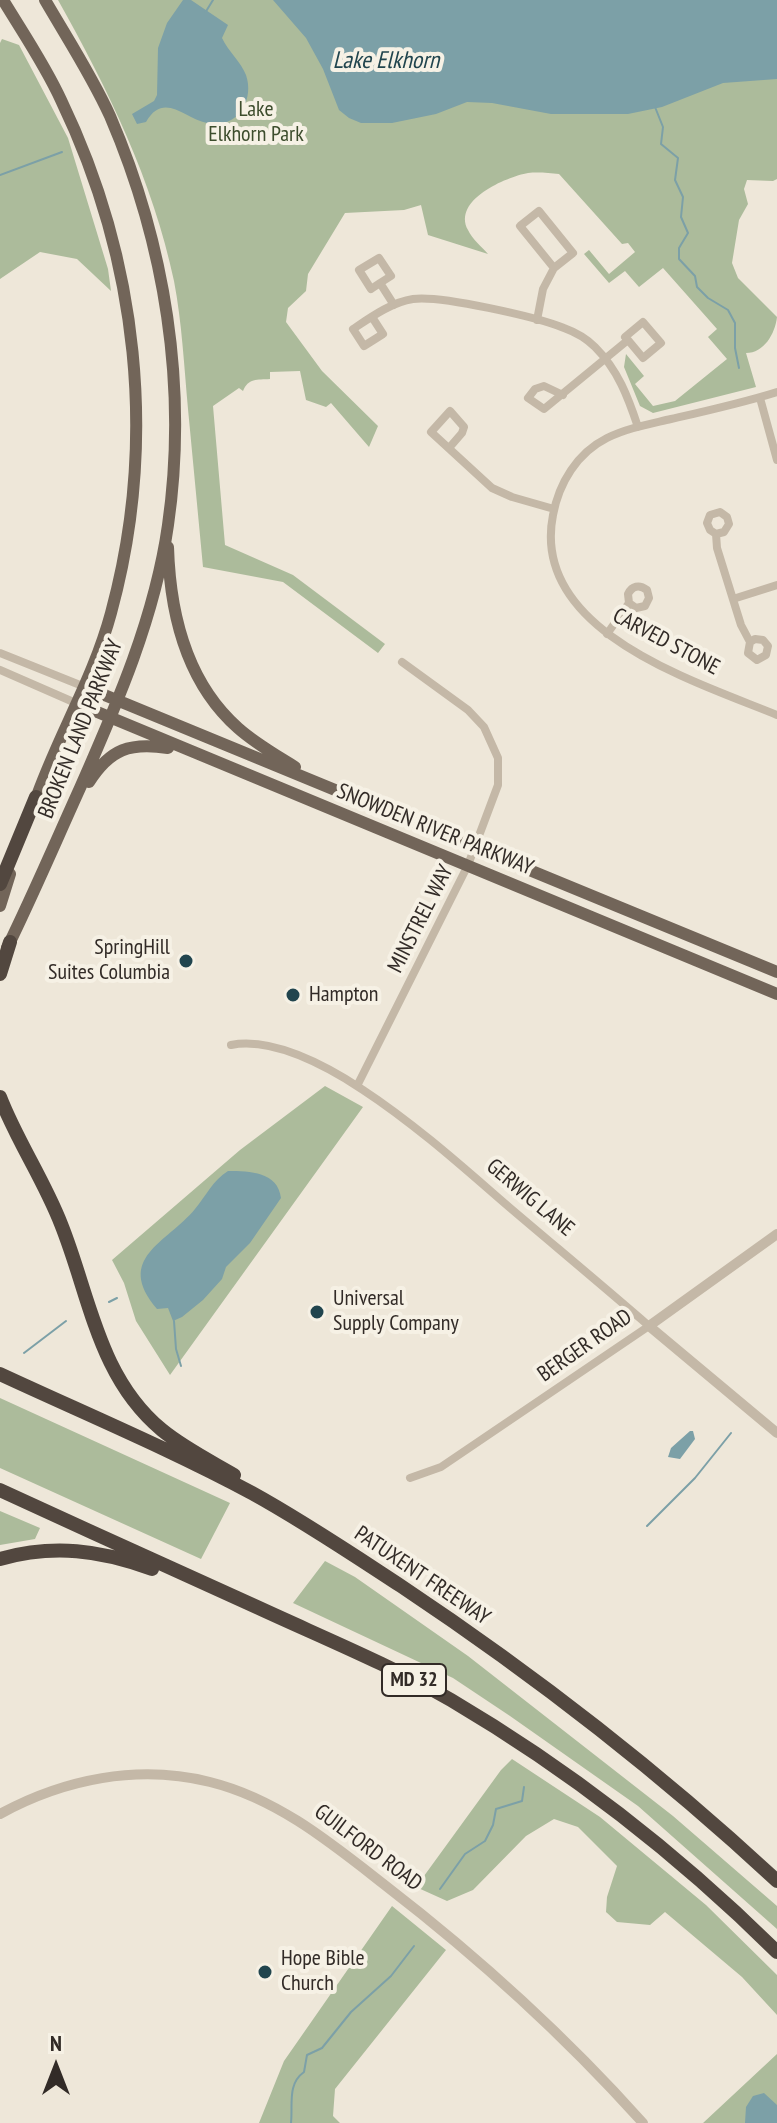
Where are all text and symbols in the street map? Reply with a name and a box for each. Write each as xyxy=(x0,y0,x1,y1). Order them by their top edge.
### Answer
water label: Lake Elkhorn xyxy=(333,47,439,75)
park label: Lake Elkhorn Park xyxy=(208,97,304,148)
street label: CARVED STONE xyxy=(608,603,724,681)
street label: BROKEN LAND PARKWAY xyxy=(33,636,129,822)
street label: SNOWDEN RIVER PARKWAY xyxy=(333,779,537,881)
street label: MINSTREL WAY xyxy=(383,861,459,977)
place label: SpringHill Suites Columbia xyxy=(48,935,170,986)
marker: SpringHill Suites Columbia xyxy=(177,952,195,970)
place label: Hampton xyxy=(309,982,379,1008)
marker: Hampton xyxy=(284,986,302,1004)
street label: GERWIG LANE xyxy=(481,1154,579,1242)
place label: Universal Supply Company xyxy=(333,1286,459,1338)
marker: Universal Supply Company xyxy=(308,1303,326,1321)
street label: BERGER ROAD xyxy=(533,1304,637,1388)
street label: PATUXENT FREEWAY xyxy=(349,1521,495,1631)
road number: MD 32 xyxy=(382,1664,446,1696)
street label: GUILFORD ROAD xyxy=(309,1799,427,1897)
place label: Hope Bible Church xyxy=(281,1946,365,1998)
marker: Hope Bible Church xyxy=(256,1963,274,1981)
north arrow xyxy=(16,2027,96,2107)
text: N xyxy=(50,2029,62,2057)

